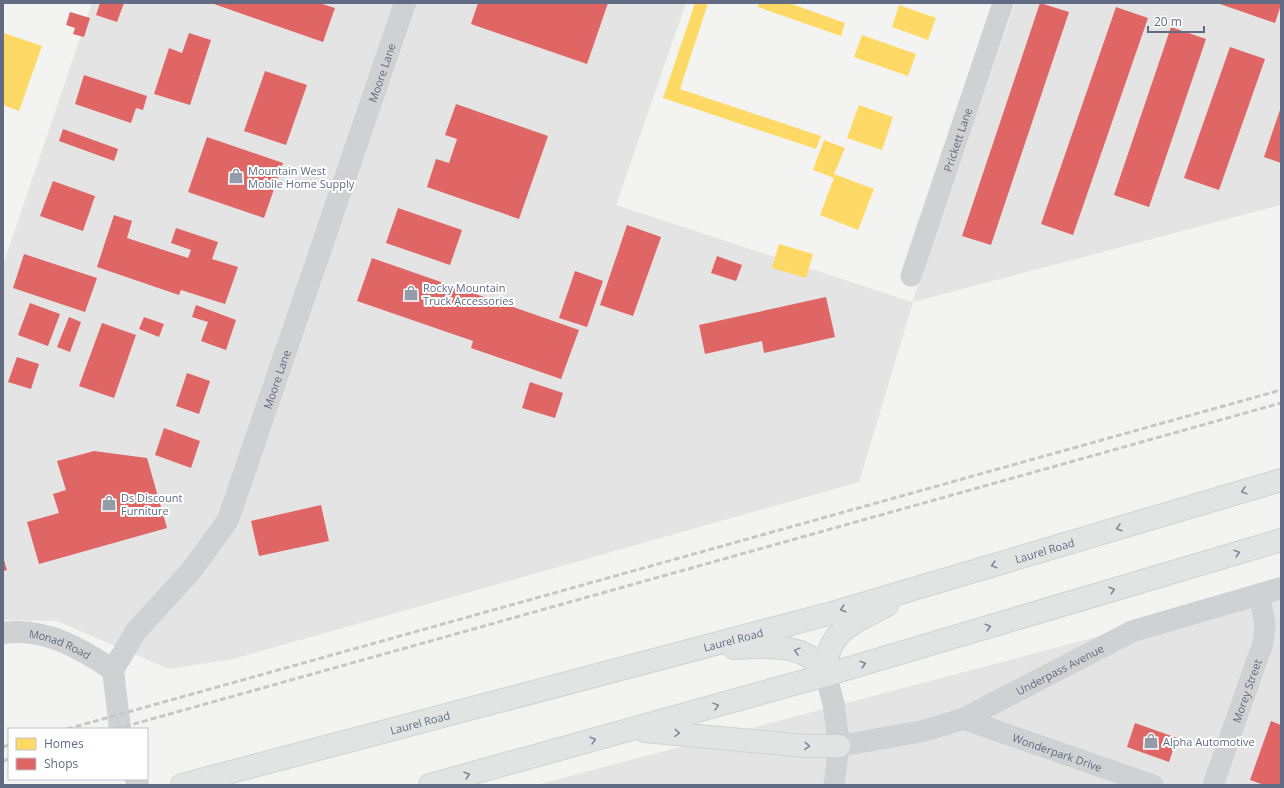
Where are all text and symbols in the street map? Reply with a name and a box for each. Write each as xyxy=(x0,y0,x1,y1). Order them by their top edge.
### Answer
scale bar xyxy=(1148,8,1204,34)
text: 20 m xyxy=(1154,13,1182,30)
street label: Moore Lane xyxy=(364,41,398,104)
street label: Prickett Lane xyxy=(939,106,975,174)
place label: Mountain West Mobile Home Supply xyxy=(248,163,355,191)
shop icon: Mountain West Mobile Home Supply xyxy=(227,167,245,185)
place label: Rocky Mountain Truck Accessories xyxy=(423,280,514,308)
shop icon: Rocky Mountain Truck Accessories xyxy=(402,284,420,302)
street label: Moore Lane xyxy=(259,348,293,411)
one-way arrow xyxy=(1240,486,1247,495)
place label: Ds Discount Furniture xyxy=(121,490,182,518)
shop icon: Ds Discount Furniture xyxy=(100,494,118,512)
one-way arrow xyxy=(1116,523,1123,532)
street label: Laurel Road xyxy=(1013,534,1076,566)
one-way arrow xyxy=(1233,549,1240,558)
one-way arrow xyxy=(991,560,998,569)
one-way arrow xyxy=(1109,586,1116,595)
one-way arrow xyxy=(839,604,846,613)
one-way arrow xyxy=(984,623,991,632)
street label: Laurel Road xyxy=(702,624,765,654)
street label: Monad Road xyxy=(28,625,94,662)
street label: Underpass Avenue xyxy=(1013,640,1106,698)
one-way arrow xyxy=(794,648,801,656)
street label: Morey Street xyxy=(1228,657,1264,724)
one-way arrow xyxy=(860,660,867,669)
one-way arrow xyxy=(712,702,719,711)
street label: Laurel Road xyxy=(388,707,451,737)
legend xyxy=(8,728,148,780)
one-way arrow xyxy=(674,729,680,738)
street label: Wonderpark Drive xyxy=(1011,729,1104,774)
shop icon: Alpha Automotive xyxy=(1142,732,1160,750)
place label: Alpha Automotive xyxy=(1163,734,1255,749)
text: Homes xyxy=(44,735,84,752)
one-way arrow xyxy=(589,736,596,745)
one-way arrow xyxy=(804,742,810,751)
text: Shops xyxy=(44,755,79,772)
one-way arrow xyxy=(464,771,471,779)

